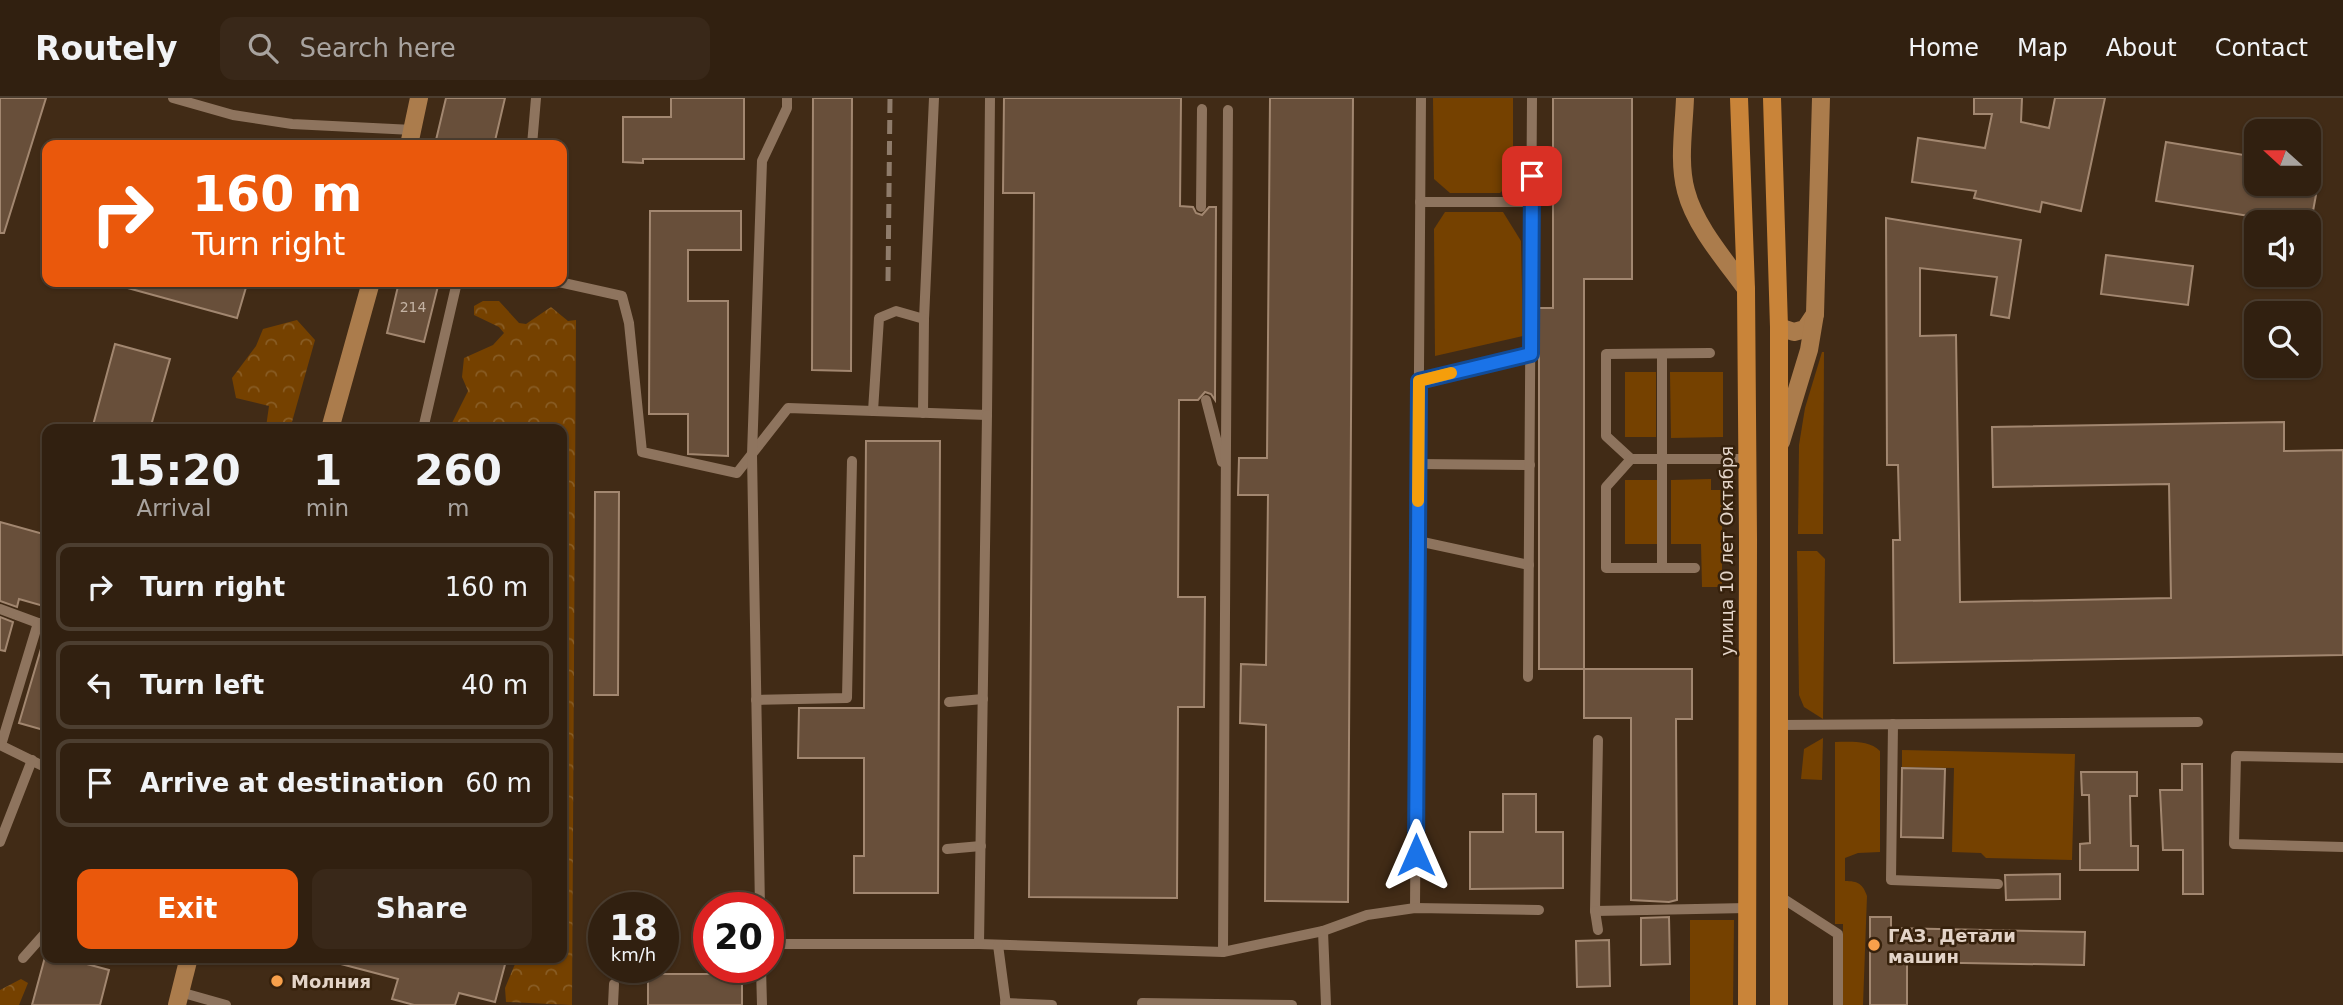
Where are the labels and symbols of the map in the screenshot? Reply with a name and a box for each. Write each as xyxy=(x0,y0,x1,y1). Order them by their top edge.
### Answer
north arrow xyxy=(2244,119,2320,196)
pin xyxy=(1502,146,1562,206)
house number: 214 xyxy=(400,299,426,315)
street label: улица 10 лет Октября xyxy=(1716,446,1737,656)
position arrow xyxy=(1379,818,1453,892)
speed limit sign: 20 xyxy=(693,892,784,983)
place label: ГАЗ. Детали машин xyxy=(1888,925,2016,967)
marker: ГАЗ. Детали машин xyxy=(1866,937,1882,953)
place label: Молния xyxy=(291,971,371,992)
marker: Молния xyxy=(269,973,285,989)

